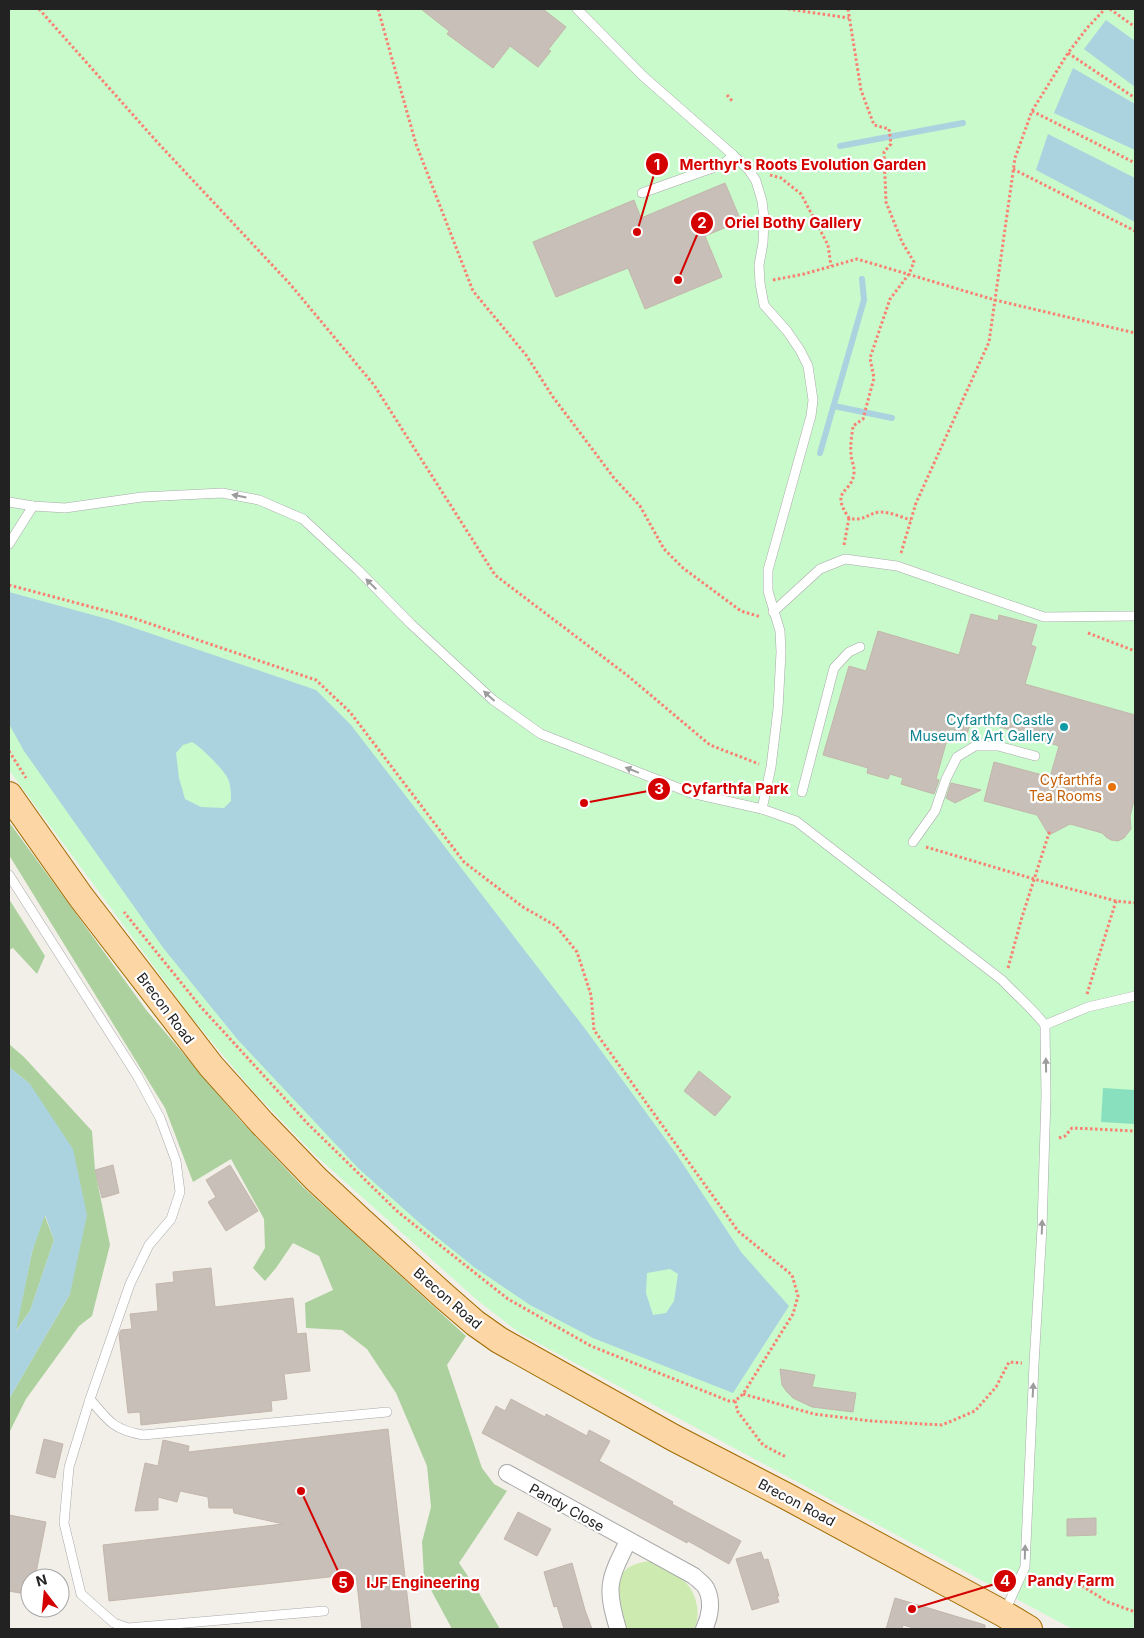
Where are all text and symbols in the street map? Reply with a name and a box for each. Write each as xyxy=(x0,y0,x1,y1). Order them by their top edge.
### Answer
callout: Merthyr's Roots Evolution Garden xyxy=(644,149,936,179)
text: 1 xyxy=(654,155,660,174)
text: Merthyr's Roots Evolution Garden xyxy=(680,155,926,174)
callout: Oriel Bothy Gallery xyxy=(689,208,871,238)
text: 2 xyxy=(697,213,707,232)
text: Oriel Bothy Gallery xyxy=(724,213,862,232)
one-way arrow xyxy=(231,492,246,500)
one-way arrow xyxy=(366,578,378,590)
one-way arrow xyxy=(483,690,495,702)
place label: Cyfarthfa Castle Museum & Art Gallery xyxy=(910,711,1054,744)
marker: Cyfarthfa Castle Museum & Art Gallery xyxy=(1058,721,1070,733)
one-way arrow xyxy=(624,766,639,774)
place label: Cyfarthfa Tea Rooms xyxy=(1029,771,1102,804)
callout: Cyfarthfa Park xyxy=(647,774,799,804)
text: 3 xyxy=(654,779,664,798)
text: Cyfarthfa Park xyxy=(681,779,789,798)
marker: Cyfarthfa Tea Rooms xyxy=(1106,781,1118,793)
street label: Brecon Road xyxy=(134,969,198,1047)
one-way arrow xyxy=(1042,1057,1050,1073)
one-way arrow xyxy=(1038,1219,1046,1235)
street label: Brecon Road xyxy=(410,1264,486,1332)
one-way arrow xyxy=(1029,1381,1037,1397)
street label: Brecon Road xyxy=(756,1475,838,1529)
street label: Pandy Close xyxy=(527,1479,607,1535)
one-way arrow xyxy=(1022,1544,1030,1560)
callout: Pandy Farm xyxy=(993,1566,1125,1596)
callout: IJF Engineering xyxy=(331,1567,490,1597)
north arrow xyxy=(20,1568,70,1618)
text: N xyxy=(34,1570,49,1590)
text: 4 xyxy=(1000,1571,1010,1590)
text: Pandy Farm xyxy=(1028,1571,1114,1590)
text: 5 xyxy=(338,1573,348,1592)
text: IJF Engineering xyxy=(366,1573,480,1592)

